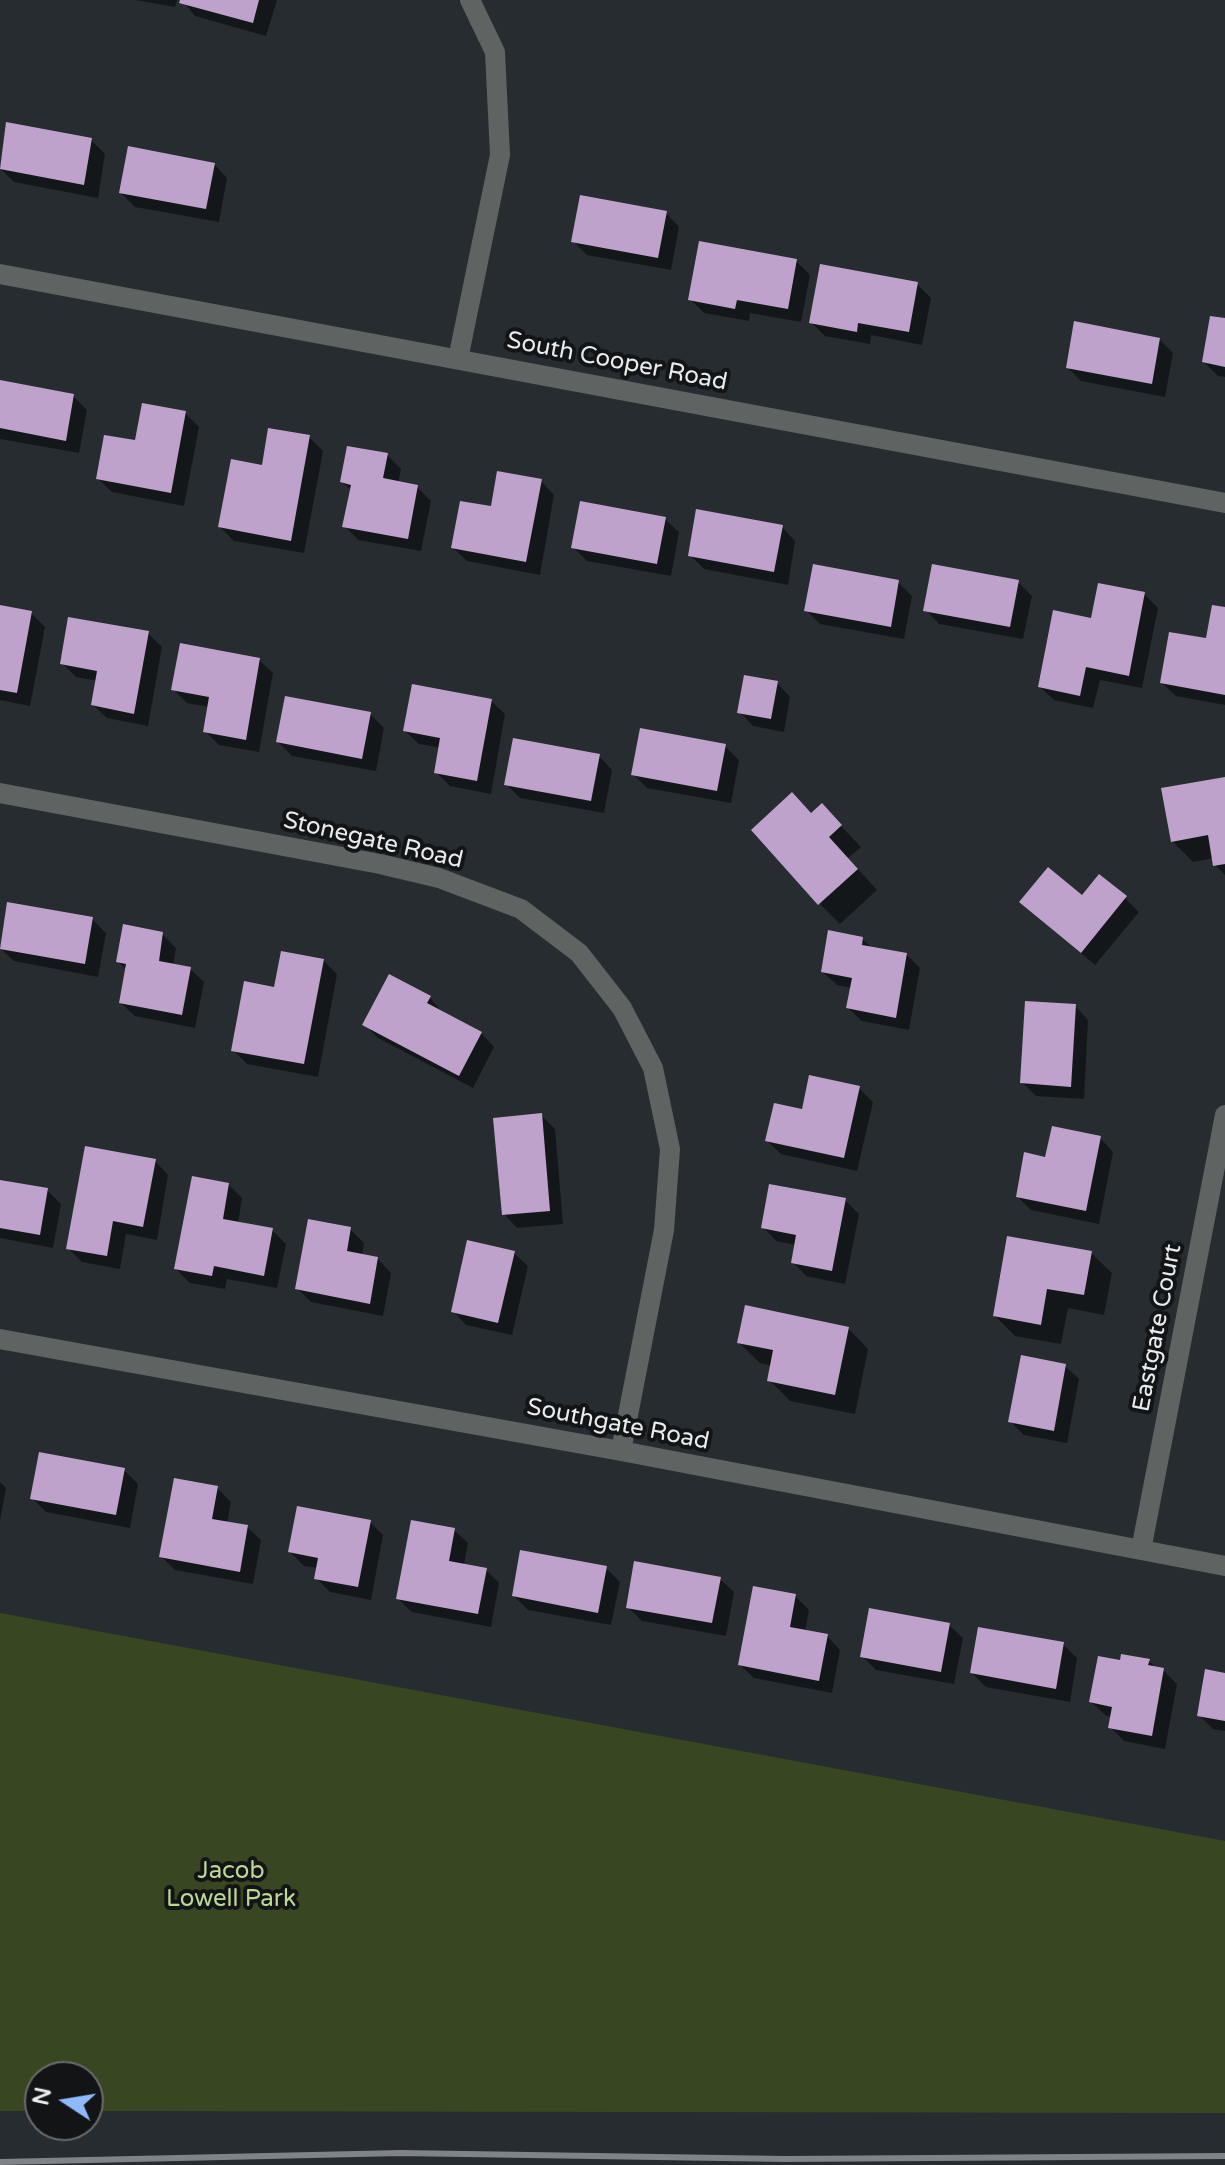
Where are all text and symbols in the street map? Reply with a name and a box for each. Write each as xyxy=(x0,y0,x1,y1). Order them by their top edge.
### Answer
street label: South Cooper Road xyxy=(504,326,730,398)
street label: Stonegate Road xyxy=(280,806,466,876)
street label: Eastgate Court xyxy=(1128,1242,1188,1414)
street label: Southgate Road xyxy=(524,1393,712,1457)
park label: Jacob Lowell Park xyxy=(166,1858,296,1914)
north arrow xyxy=(24,2061,104,2141)
text: N xyxy=(28,2085,57,2108)

